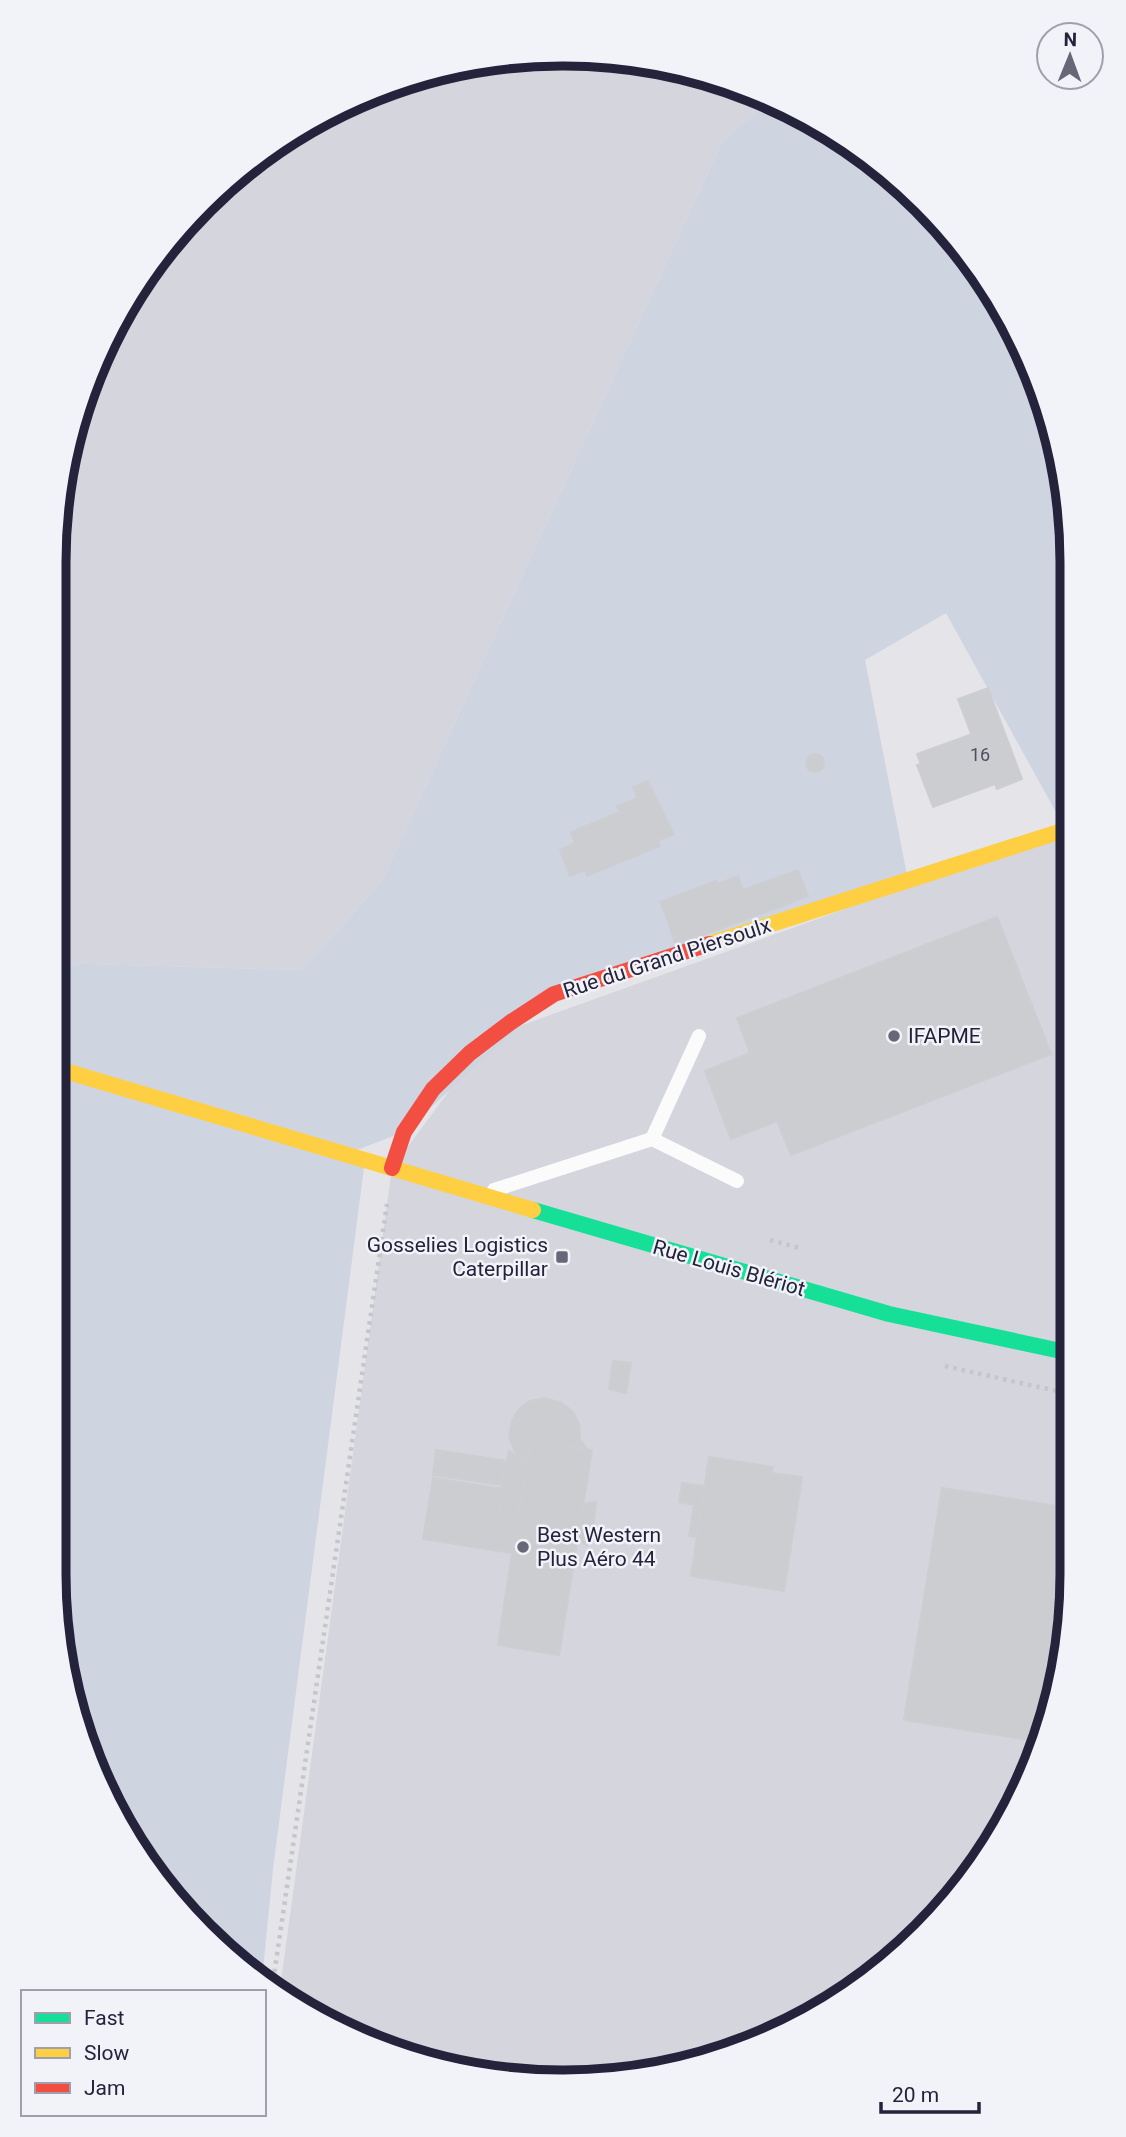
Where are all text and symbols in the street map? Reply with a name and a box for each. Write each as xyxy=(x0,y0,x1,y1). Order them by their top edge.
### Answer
north arrow xyxy=(1035,21,1105,91)
text: N xyxy=(1063,28,1077,51)
house number: 16 xyxy=(970,744,990,765)
street label: Rue du Grand Piersoulx xyxy=(560,913,774,1003)
place label: IFAPME xyxy=(908,1024,981,1048)
marker: IFAPME xyxy=(886,1028,902,1044)
place label: Gosselies Logistics Caterpillar xyxy=(367,1233,548,1281)
street label: Rue Louis Blériot xyxy=(650,1235,808,1301)
marker: Gosselies Logistics Caterpillar xyxy=(554,1249,570,1265)
place label: Best Western Plus Aéro 44 xyxy=(537,1523,661,1571)
marker: Best Western Plus Aéro 44 xyxy=(515,1539,531,1555)
legend xyxy=(21,1990,266,2116)
text: Fast xyxy=(84,2006,125,2030)
text: Slow xyxy=(84,2041,130,2065)
scale bar xyxy=(881,2070,979,2114)
text: Jam xyxy=(84,2076,125,2100)
text: 20 m xyxy=(892,2083,939,2107)

